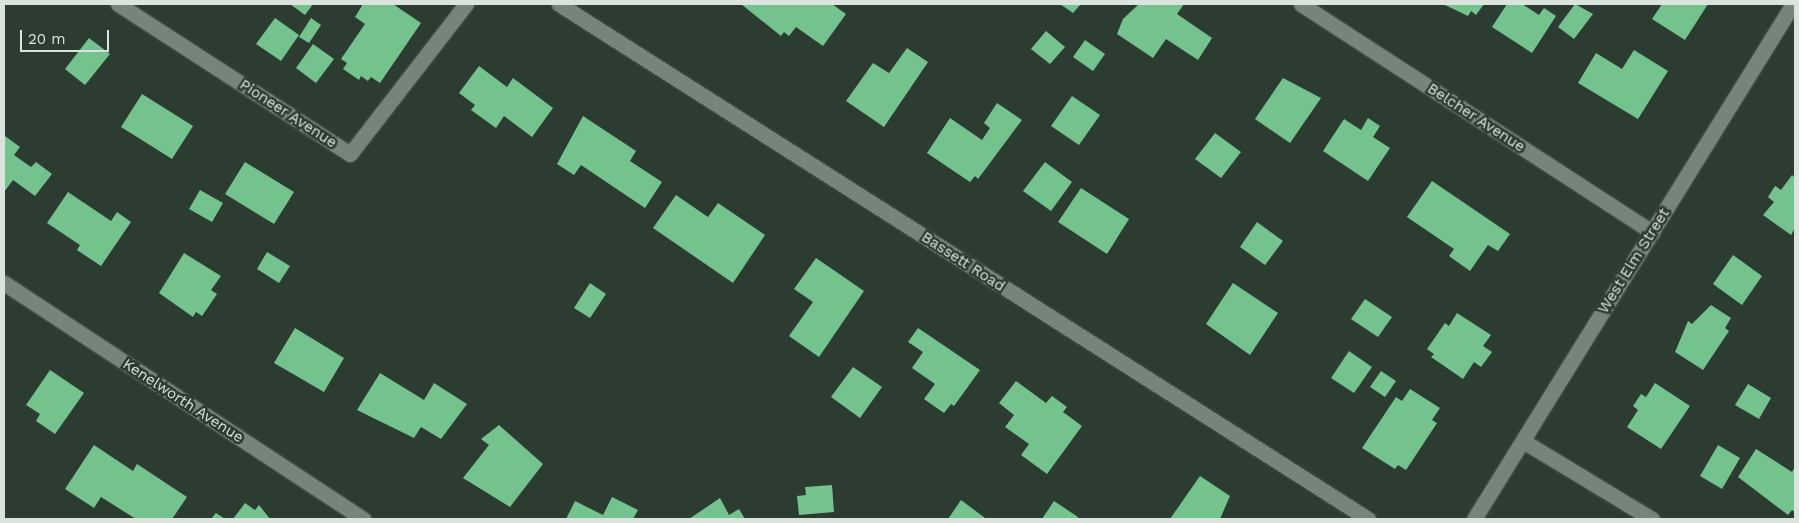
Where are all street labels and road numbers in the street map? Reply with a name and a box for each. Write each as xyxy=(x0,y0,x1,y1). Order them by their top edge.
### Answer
street label: Pioneer Avenue xyxy=(236,76,340,152)
street label: Belcher Avenue xyxy=(1423,79,1529,157)
street label: West Elm Street xyxy=(1594,205,1674,317)
street label: Bassett Road xyxy=(918,228,1008,296)
street label: Kenelworth Avenue xyxy=(119,355,247,447)

